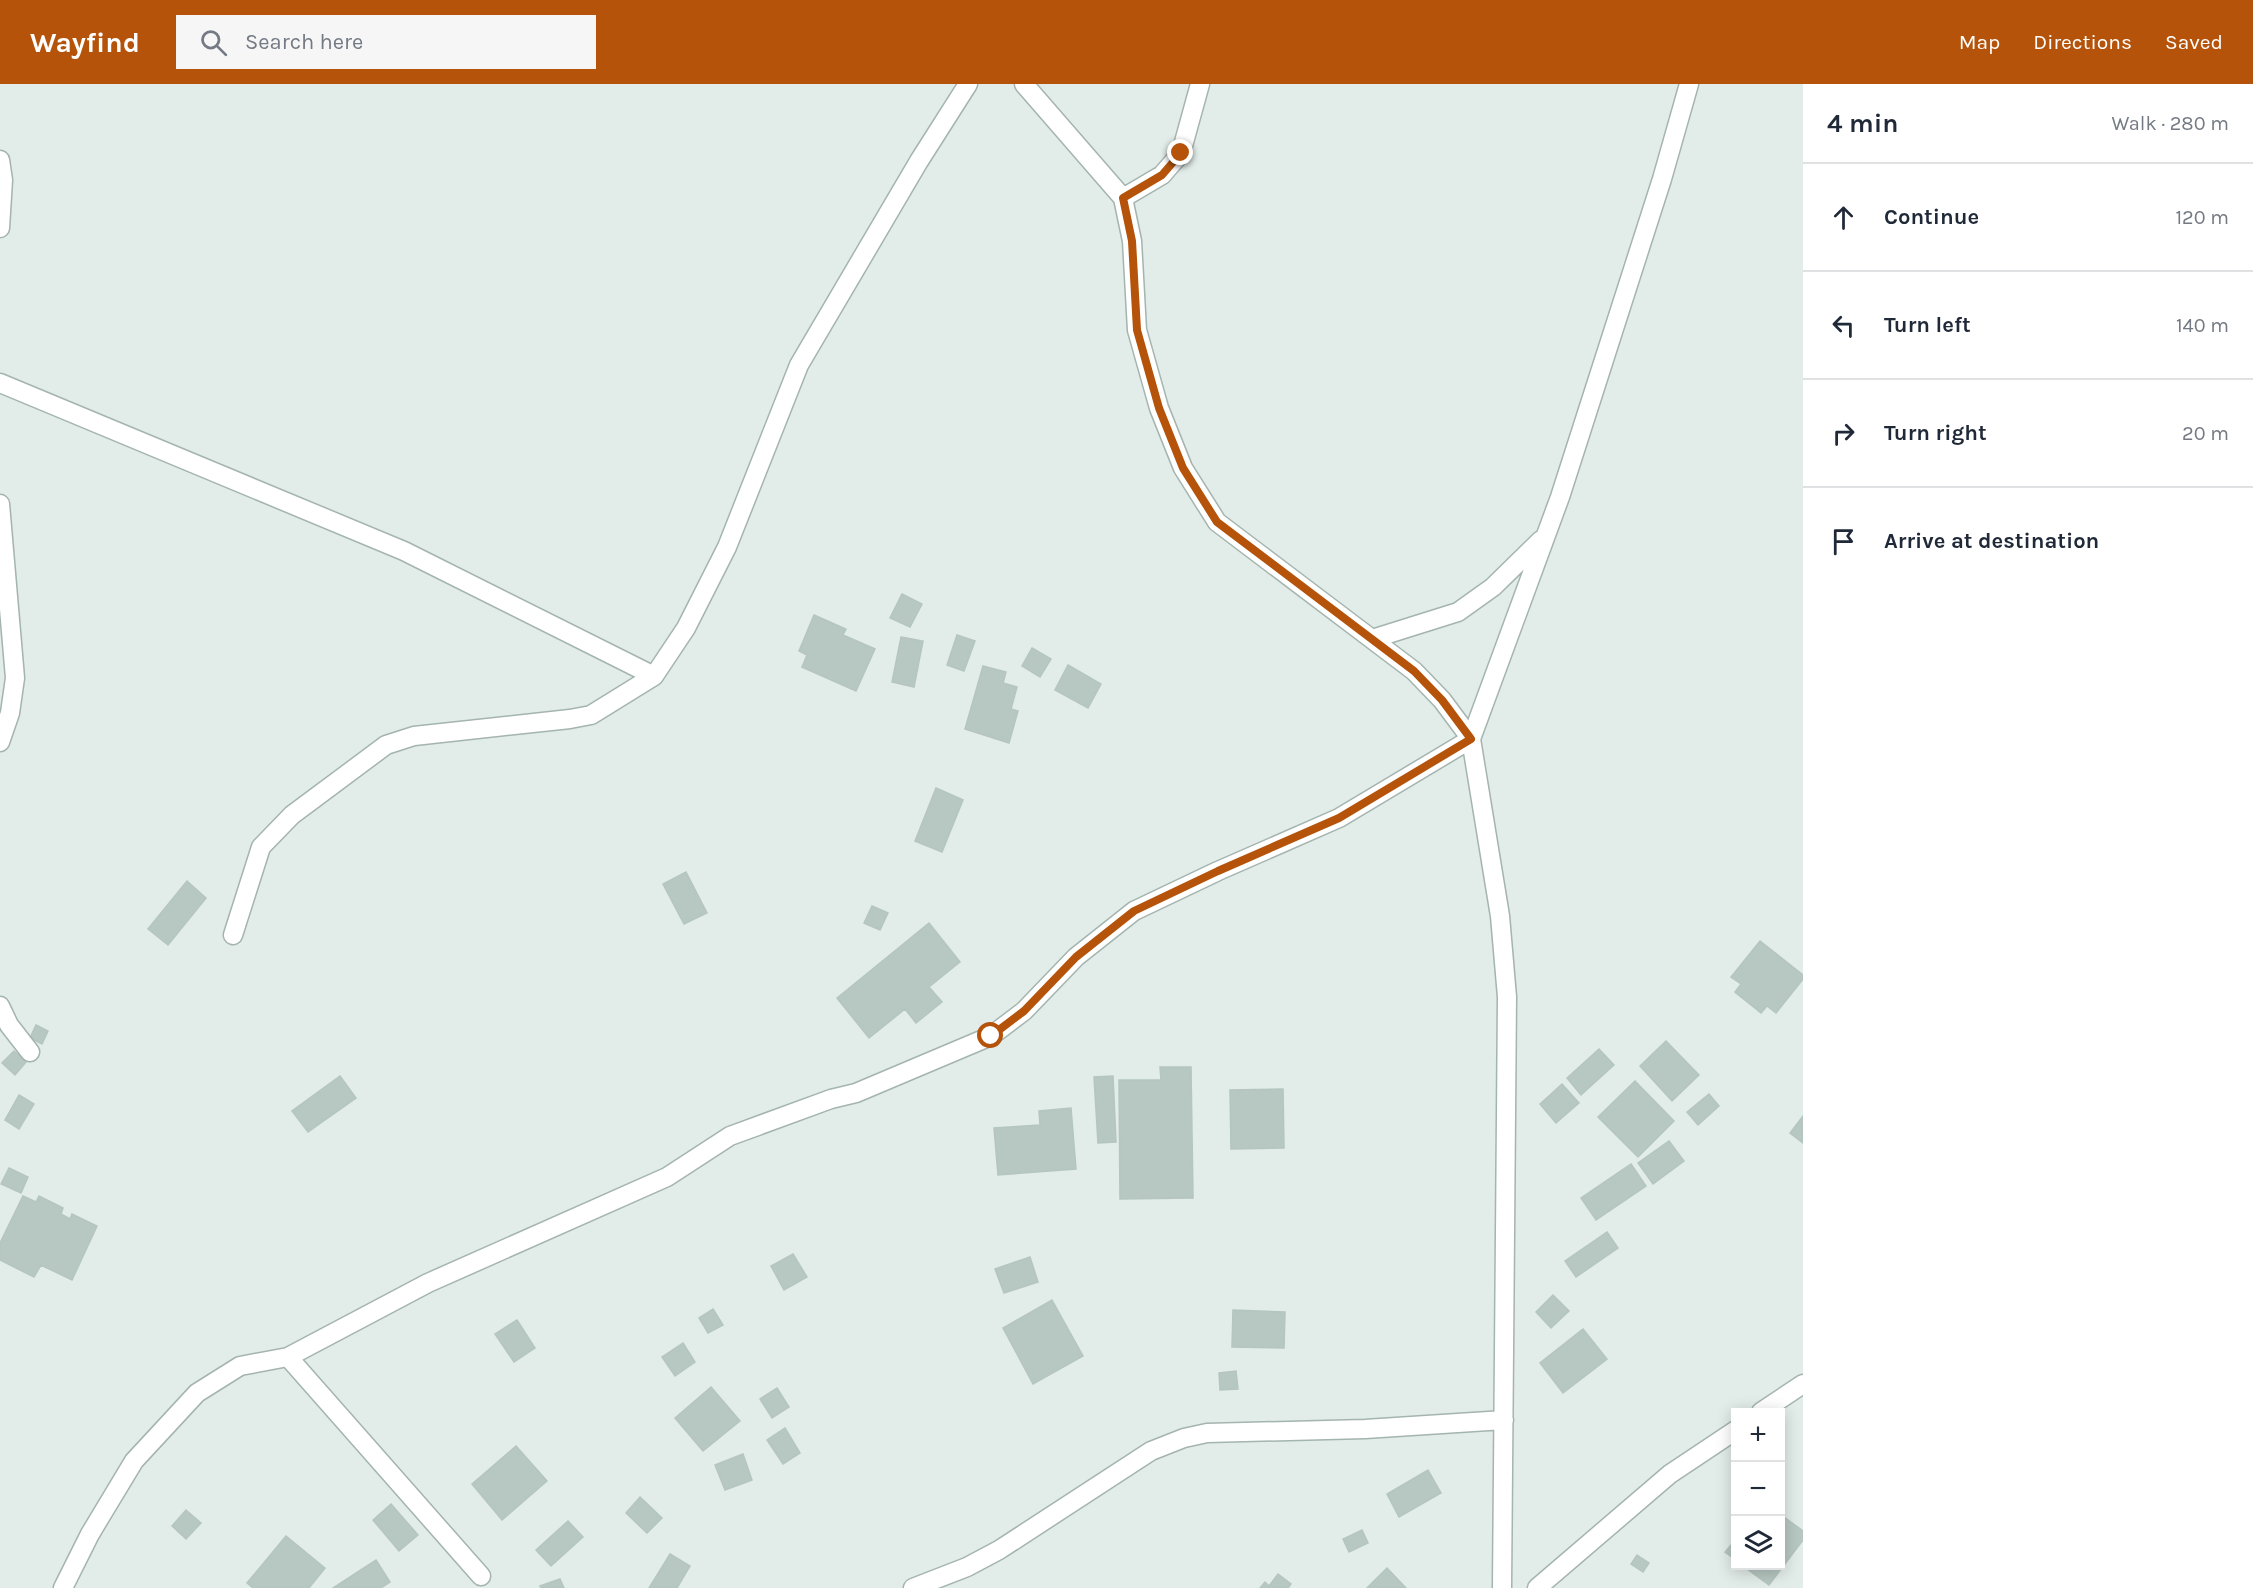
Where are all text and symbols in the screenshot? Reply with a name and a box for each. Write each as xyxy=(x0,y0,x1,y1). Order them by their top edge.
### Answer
search box xyxy=(176,15,596,69)
text: Wayfind xyxy=(30,26,140,59)
icon: search xyxy=(197,26,230,59)
text: Search here xyxy=(245,29,363,55)
text: Map xyxy=(1959,30,2000,54)
text: Directions xyxy=(2033,30,2132,54)
text: Saved xyxy=(2165,30,2223,54)
text: 4 min xyxy=(1827,108,1898,139)
text: Walk · 280 m xyxy=(2112,112,2229,135)
route end xyxy=(1167,139,1193,165)
icon: ahead xyxy=(1827,201,1860,234)
text: Continue xyxy=(1884,204,1979,230)
text: 120 m xyxy=(2175,206,2229,229)
icon: left xyxy=(1827,309,1860,342)
text: Turn left xyxy=(1884,312,1971,338)
text: 140 m xyxy=(2176,314,2229,337)
icon: right xyxy=(1827,417,1860,450)
text: Turn right xyxy=(1884,420,1987,446)
text: 20 m xyxy=(2182,422,2229,445)
icon: arrive xyxy=(1827,525,1860,558)
text: Arrive at destination xyxy=(1884,528,2099,554)
route start xyxy=(977,1022,1003,1048)
map controls xyxy=(1731,1408,1785,1570)
button: + xyxy=(1731,1408,1785,1462)
button: − xyxy=(1731,1462,1785,1516)
button: layers xyxy=(1731,1516,1785,1570)

